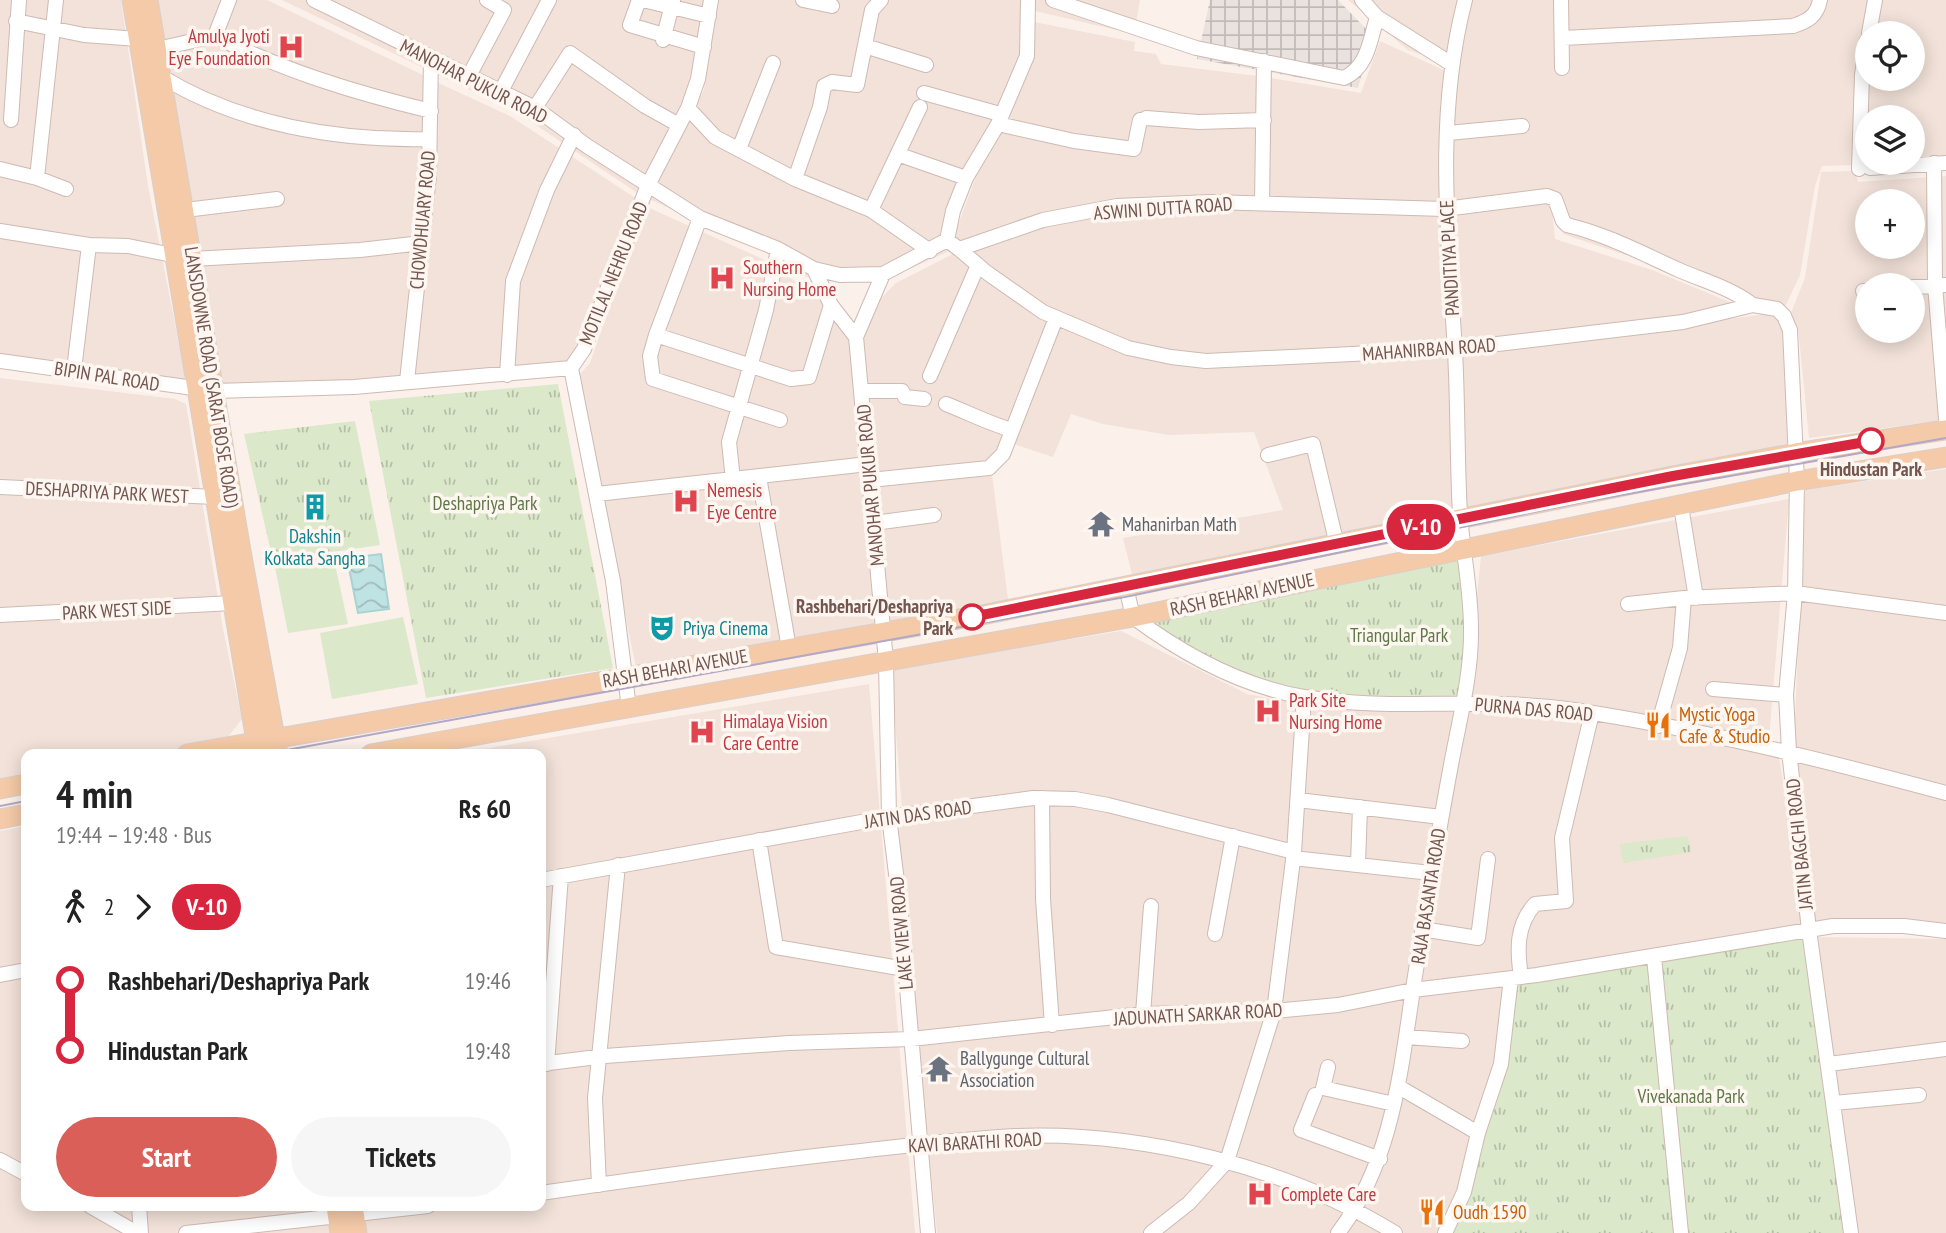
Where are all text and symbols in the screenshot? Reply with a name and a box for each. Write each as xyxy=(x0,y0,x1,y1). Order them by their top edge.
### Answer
map controls xyxy=(1855,21,1925,343)
button: locate xyxy=(1855,21,1925,91)
place label: Amulya Jyoti Eye Foundation xyxy=(168,24,270,70)
hospital icon: Amulya Jyoti Eye Foundation xyxy=(276,32,306,62)
street label: MANOHAR PUKUR ROAD xyxy=(396,33,552,129)
button: layers xyxy=(1855,105,1925,175)
street label: CHOWDHUARY ROAD xyxy=(404,150,440,290)
button: + xyxy=(1855,189,1925,259)
street label: ASWINI DUTTA ROAD xyxy=(1093,191,1233,225)
street label: MOTILAL NEHRU ROAD xyxy=(573,198,653,348)
street label: PANDITIYA PLACE xyxy=(1434,199,1464,317)
street label: LANSDOWNE ROAD (SARAT BOSE ROAD) xyxy=(179,245,245,510)
place label: Southern Nursing Home xyxy=(743,255,837,301)
hospital icon: Southern Nursing Home xyxy=(707,263,737,293)
button: − xyxy=(1855,273,1925,343)
street label: MAHANIRBAN ROAD xyxy=(1361,332,1497,366)
street label: BIPIN PAL ROAD xyxy=(53,356,161,396)
street label: MANOHAR PUKUR ROAD xyxy=(851,403,889,567)
marker: Hindustan Park xyxy=(1858,428,1884,454)
place label: Hindustan Park xyxy=(1820,457,1922,481)
street label: DESHAPRIYA PARK WEST xyxy=(25,476,190,508)
place label: Nemesis Eye Centre xyxy=(707,478,777,524)
hospital icon: Nemesis Eye Centre xyxy=(671,486,701,516)
park label: Deshapriya Park xyxy=(433,491,538,515)
building icon: Dakshin Kolkata Sangha xyxy=(300,492,330,522)
line badge: V-10 xyxy=(1372,504,1470,550)
temple icon: Mahanirban Math xyxy=(1086,509,1116,539)
text: V-10 xyxy=(1400,511,1442,542)
place label: Mahanirban Math xyxy=(1122,512,1237,536)
place label: Dakshin Kolkata Sangha xyxy=(264,524,366,570)
street label: RASH BEHARI AVENUE xyxy=(1168,567,1316,621)
place label: Rashbehari/Deshapriya Park xyxy=(796,594,953,640)
street label: PARK WEST SIDE xyxy=(61,595,173,625)
marker: Rashbehari/Deshapriya Park xyxy=(959,604,985,630)
theatre icon: Priya Cinema xyxy=(647,613,677,643)
place label: Priya Cinema xyxy=(683,616,768,640)
park label: Triangular Park xyxy=(1350,623,1449,647)
street label: RASH BEHARI AVENUE xyxy=(601,643,749,693)
place label: Park Site Nursing Home xyxy=(1289,688,1383,734)
street label: PURNA DAS ROAD xyxy=(1474,692,1594,726)
hospital icon: Park Site Nursing Home xyxy=(1253,696,1283,726)
place label: Mystic Yoga Cafe & Studio xyxy=(1679,702,1770,748)
place label: Himalaya Vision Care Centre xyxy=(723,709,828,755)
restaurant icon: Mystic Yoga Cafe & Studio xyxy=(1643,710,1673,740)
hospital icon: Himalaya Vision Care Centre xyxy=(687,717,717,747)
text: 4 min xyxy=(56,769,133,818)
street label: JATIN BAGCHI ROAD xyxy=(1780,777,1818,912)
text: Rs 60 xyxy=(459,792,511,825)
street label: JATIN DAS ROAD xyxy=(862,795,973,834)
text: 19:44 – 19:48 · Bus xyxy=(56,820,212,849)
street label: RAJA BASANTA ROAD xyxy=(1405,826,1451,966)
street label: LAKE VIEW ROAD xyxy=(884,875,918,991)
icon: walk xyxy=(56,888,94,926)
icon: forward xyxy=(124,888,162,926)
text: V-10 xyxy=(186,891,227,922)
text: 2 xyxy=(104,892,114,921)
text: Rashbehari/Deshapriya Park xyxy=(108,964,369,997)
text: 19:46 xyxy=(465,966,511,995)
street label: JADUNATH SARKAR ROAD xyxy=(1112,998,1283,1030)
text: Hindustan Park xyxy=(108,1034,248,1067)
text: 19:48 xyxy=(465,1036,511,1065)
place label: Ballygunge Cultural Association xyxy=(960,1046,1090,1092)
temple icon: Ballygunge Cultural Association xyxy=(924,1054,954,1084)
park label: Vivekanada Park xyxy=(1636,1084,1745,1108)
button: Start xyxy=(56,1117,277,1197)
button: Tickets xyxy=(291,1117,511,1197)
street label: KAVI BARATHI ROAD xyxy=(908,1127,1042,1157)
hospital icon: Complete Care xyxy=(1245,1179,1275,1209)
place label: Complete Care xyxy=(1281,1182,1376,1206)
restaurant icon: Oudh 1590 xyxy=(1417,1197,1447,1227)
place label: Oudh 1590 xyxy=(1453,1200,1527,1224)

